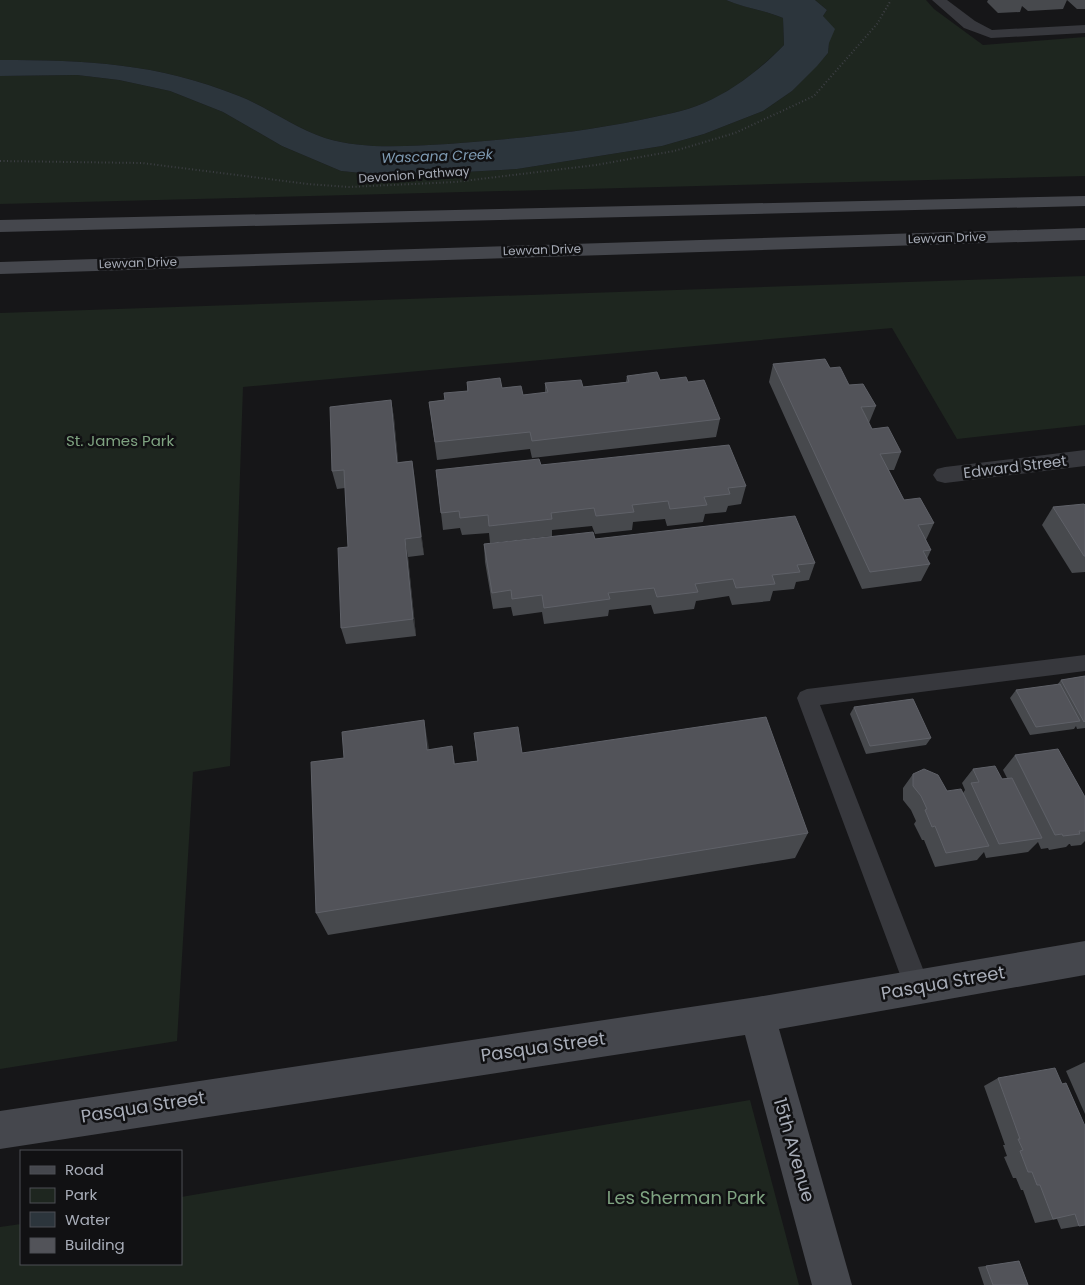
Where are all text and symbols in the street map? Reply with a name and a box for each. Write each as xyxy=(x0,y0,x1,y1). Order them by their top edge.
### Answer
water label: Wascana Creek xyxy=(381,144,494,168)
street label: Devonion Pathway xyxy=(358,162,470,187)
street label: Lewvan Drive xyxy=(908,228,986,247)
street label: Lewvan Drive xyxy=(503,240,581,259)
street label: Lewvan Drive xyxy=(99,253,177,272)
park label: St. James Park xyxy=(66,430,174,451)
street label: Edward Street xyxy=(962,450,1068,483)
street label: Pasqua Street xyxy=(879,959,1007,1006)
street label: Pasqua Street xyxy=(479,1025,607,1068)
street label: Pasqua Street xyxy=(79,1084,207,1129)
street label: 15th Avenue xyxy=(768,1095,821,1205)
legend xyxy=(20,1150,182,1265)
text: Road xyxy=(65,1159,104,1180)
text: Park xyxy=(65,1184,97,1205)
park label: Les Sherman Park xyxy=(607,1185,766,1210)
text: Water xyxy=(65,1209,111,1230)
text: Building xyxy=(65,1234,125,1255)

